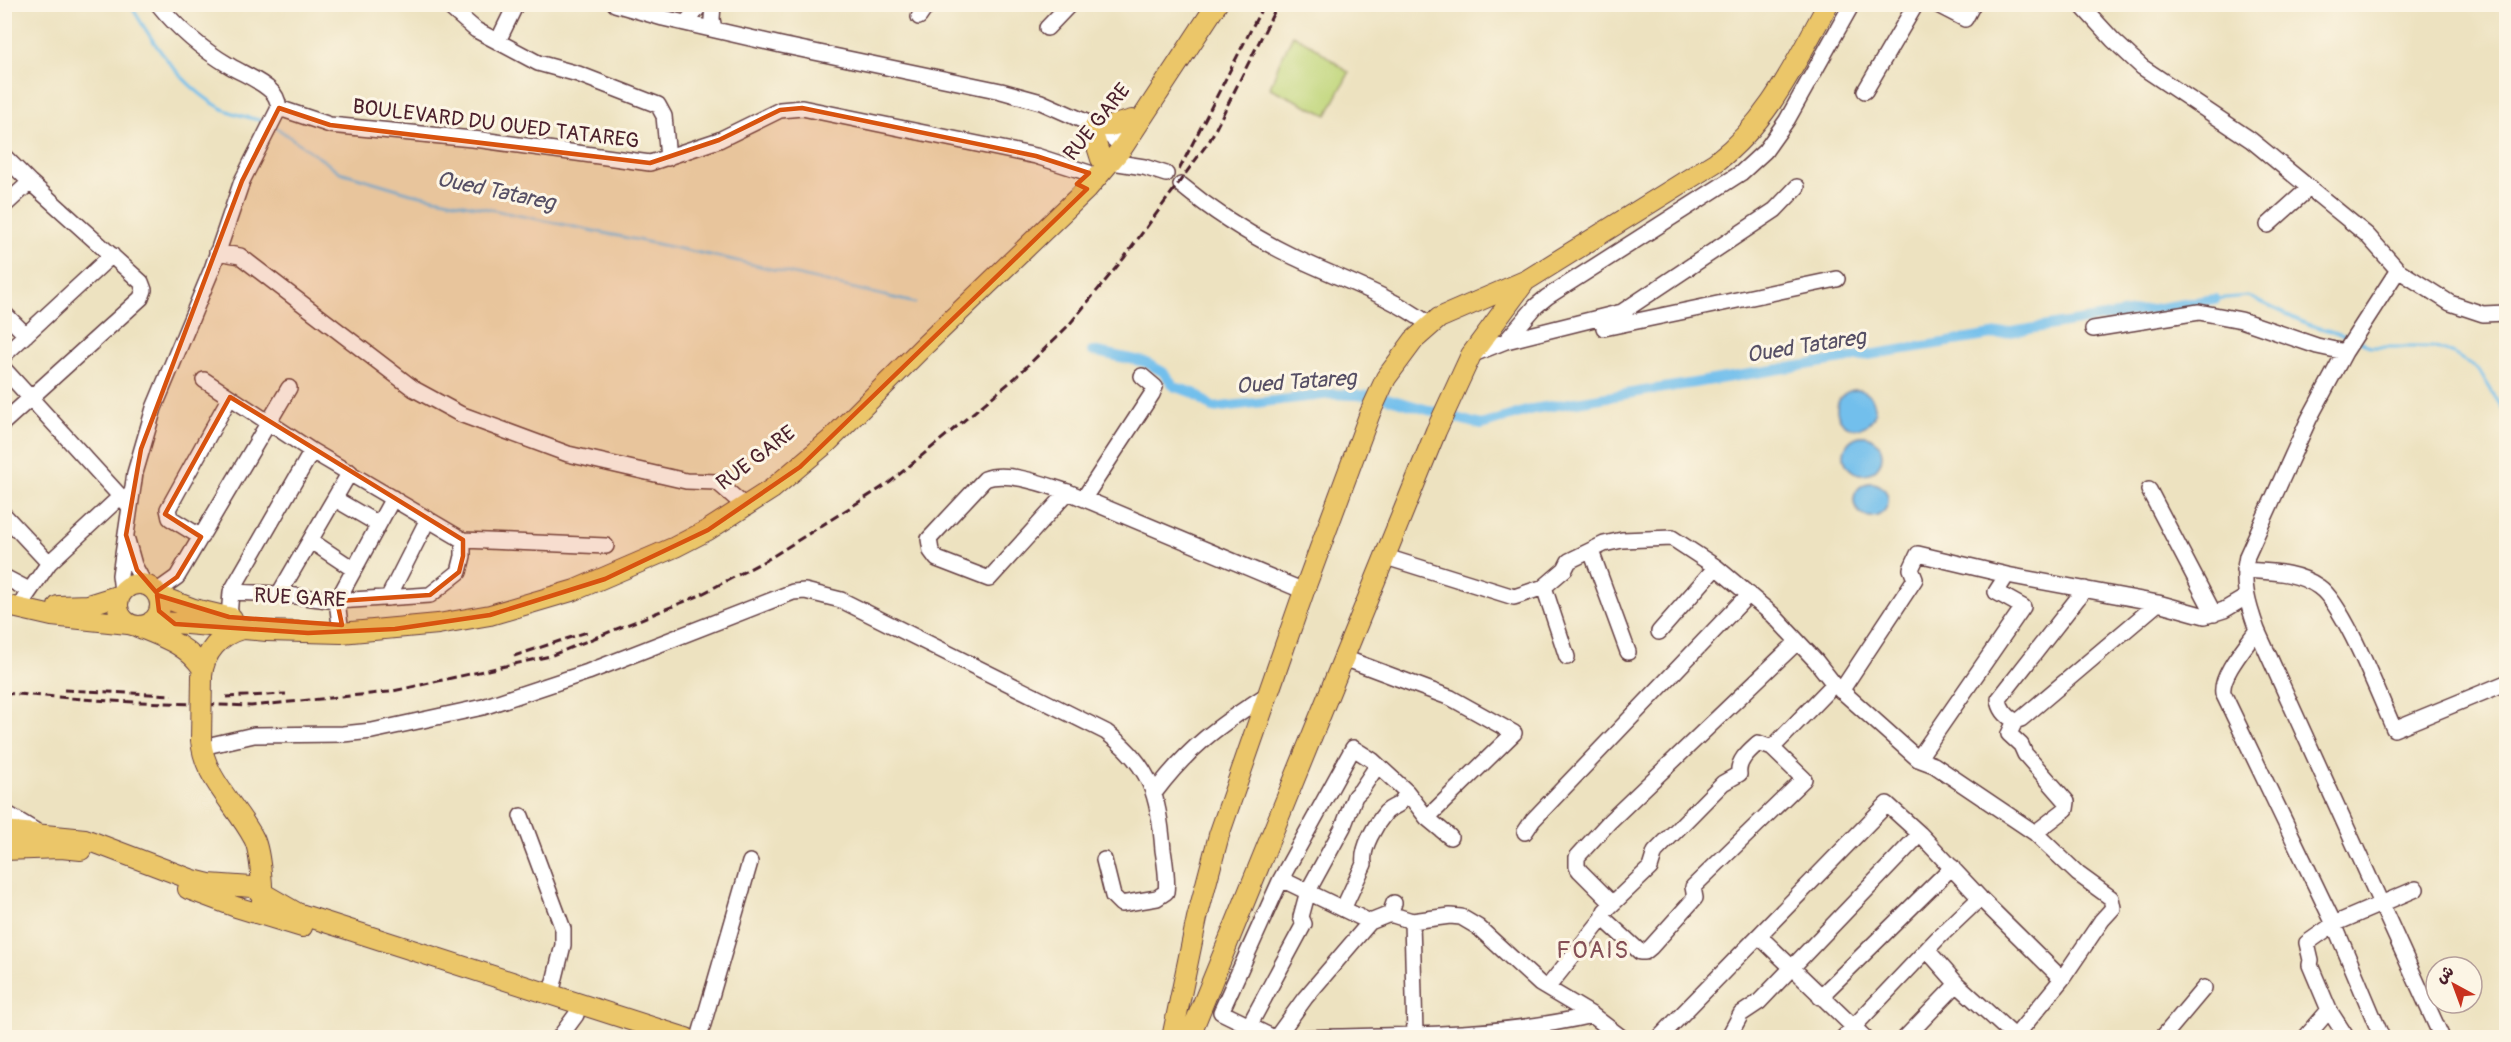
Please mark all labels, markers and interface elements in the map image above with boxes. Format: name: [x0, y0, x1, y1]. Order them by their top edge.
street label: RUE GARE: [1058, 78, 1137, 166]
street label: BOULEVARD DU OUED TATAREG: [351, 93, 641, 155]
water label: Oued Tatareg: [434, 165, 560, 218]
water label: Oued Tatareg: [1744, 322, 1870, 369]
water label: Oued Tatareg: [1235, 364, 1359, 400]
street label: RUE GARE: [711, 419, 801, 497]
street label: RUE GARE: [253, 582, 347, 614]
district label: FOAIS: [1556, 936, 1630, 965]
north arrow: [2424, 955, 2484, 1015]
text: ش: [2432, 961, 2458, 988]

